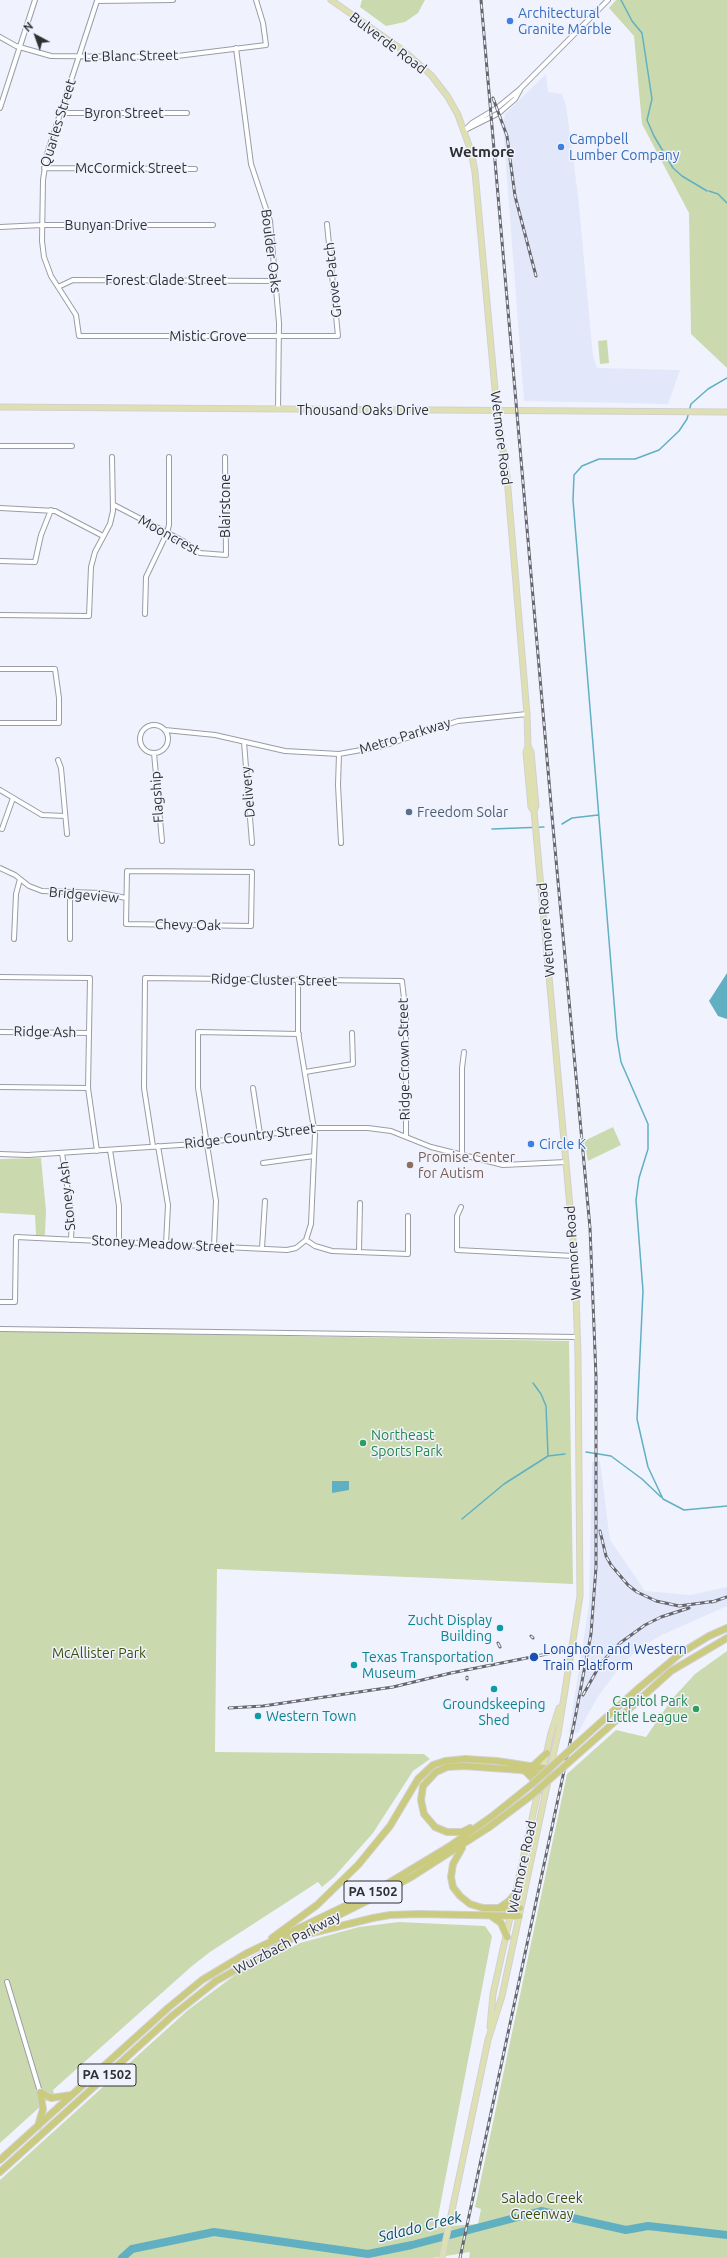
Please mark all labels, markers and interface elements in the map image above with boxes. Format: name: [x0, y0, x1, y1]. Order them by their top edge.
place label: Architectural Granite Marble: [518, 5, 612, 38]
street label: Bulverde Road: [346, 9, 430, 77]
north arrow: [16, 16, 56, 56]
marker: Architectural Granite Marble: [505, 16, 515, 26]
text: N: [21, 20, 35, 34]
street label: Le Blanc Street: [84, 47, 178, 65]
street label: Quarles Street: [37, 77, 79, 169]
street label: Byron Street: [84, 105, 164, 121]
place label: Campbell Lumber Company: [569, 131, 679, 164]
marker: Campbell Lumber Company: [556, 142, 566, 152]
district label: Wetmore: [449, 143, 515, 161]
street label: McCormick Street: [75, 160, 187, 176]
street label: Boulder Oaks: [258, 208, 284, 294]
street label: Bunyan Drive: [65, 217, 147, 233]
street label: Grove Patch: [321, 241, 345, 319]
street label: Forest Glade Street: [105, 272, 227, 288]
street label: Mistic Grove: [169, 328, 247, 344]
street label: Wetmore Road: [487, 390, 515, 486]
street label: Thousand Oaks Drive: [297, 402, 429, 418]
street label: Blairstone: [217, 474, 233, 538]
street label: Mooncrest: [135, 511, 203, 559]
street label: Metro Parkway: [357, 714, 453, 758]
street label: Delivery: [237, 766, 259, 818]
street label: Flagship: [147, 770, 167, 824]
place label: Freedom Solar: [417, 804, 508, 820]
marker: Freedom Solar: [404, 807, 414, 817]
street label: Wetmore Road: [534, 882, 558, 978]
street label: Bridgeview: [48, 884, 120, 906]
street label: Chevy Oak: [155, 916, 221, 934]
street label: Ridge Cluster Street: [211, 970, 337, 990]
street label: Ridge Crown Street: [395, 998, 413, 1120]
street label: Ridge Ash: [14, 1023, 76, 1041]
street label: Ridge Country Street: [183, 1120, 317, 1152]
place label: Circle K: [539, 1136, 586, 1152]
marker: Circle K: [526, 1139, 536, 1149]
place label: Promise Center for Autism: [418, 1149, 515, 1182]
street label: Stoney Ash: [55, 1160, 79, 1232]
marker: Promise Center for Autism: [405, 1160, 415, 1170]
street label: Wetmore Road: [561, 1205, 585, 1301]
street label: Stoney Meadow Street: [91, 1232, 235, 1256]
place label: Northeast Sports Park: [371, 1427, 443, 1460]
marker: Northeast Sports Park: [358, 1438, 368, 1448]
place label: Zucht Display Building: [408, 1612, 492, 1644]
marker: Zucht Display Building: [495, 1623, 505, 1633]
place label: Longhorn and Western Train Platform: [543, 1641, 687, 1674]
park label: McAllister Park: [52, 1645, 146, 1661]
place label: Texas Transportation Museum: [362, 1649, 494, 1682]
marker: Longhorn and Western Train Platform: [528, 1651, 540, 1663]
marker: Texas Transportation Museum: [349, 1660, 359, 1670]
marker: Groundskeeping Shed: [489, 1684, 499, 1694]
place label: Capitol Park Little League: [606, 1693, 688, 1726]
place label: Groundskeeping Shed: [443, 1696, 545, 1728]
marker: Capitol Park Little League: [691, 1704, 701, 1714]
place label: Western Town: [266, 1708, 356, 1724]
marker: Western Town: [253, 1711, 263, 1721]
street label: Wetmore Road: [504, 1819, 540, 1915]
road number: PA 1502: [344, 1881, 402, 1903]
street label: Wurzbach Parkway: [231, 1908, 343, 1978]
road number: PA 1502: [78, 2064, 136, 2086]
park label: Salado Creek Greenway: [501, 2190, 583, 2222]
water label: Salado Creek: [376, 2208, 464, 2246]

